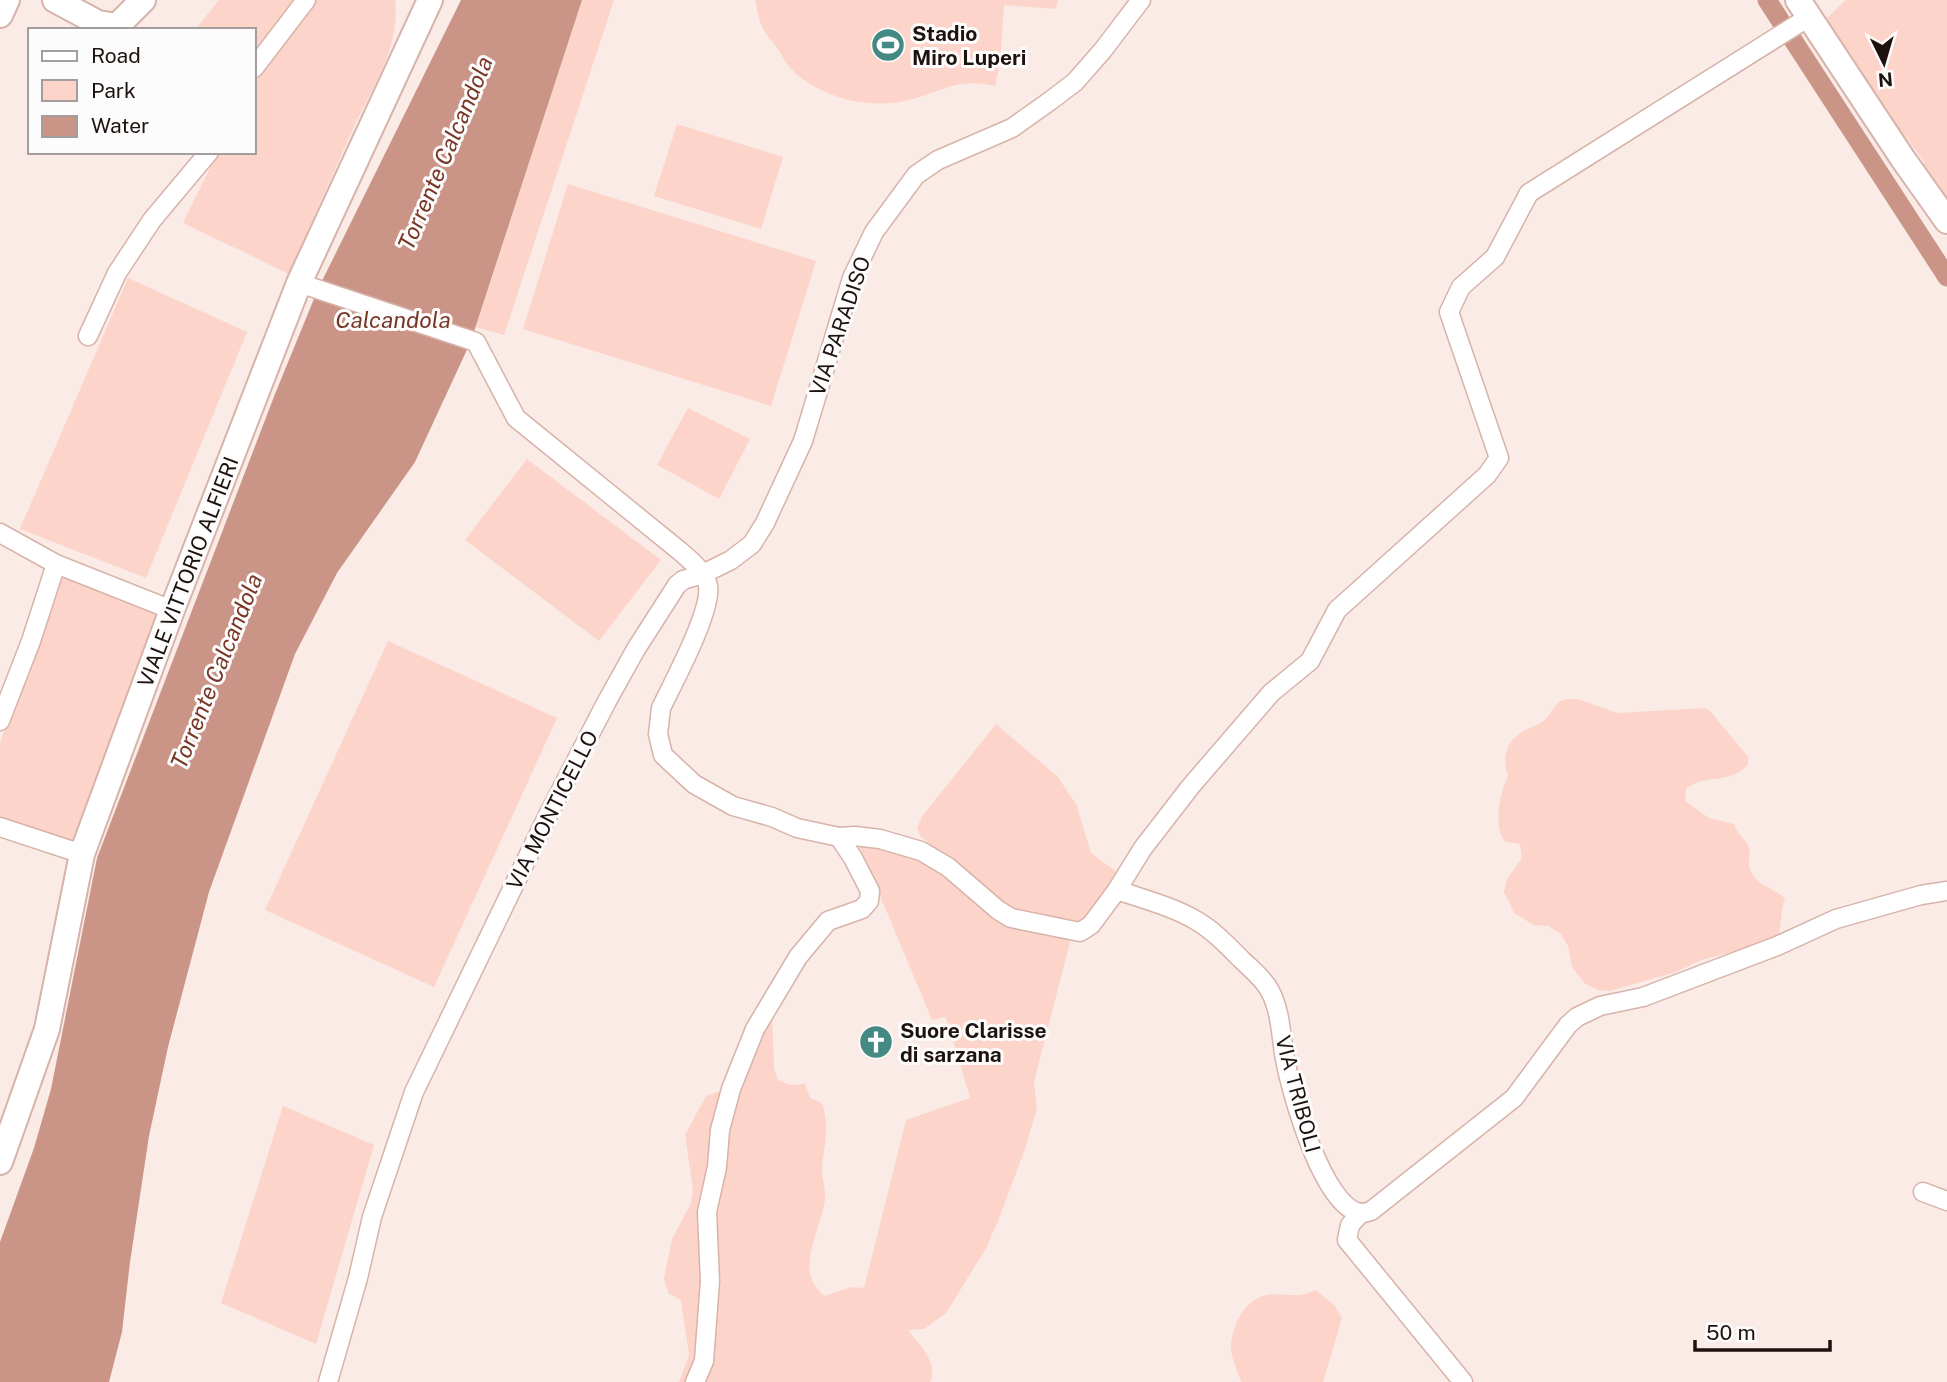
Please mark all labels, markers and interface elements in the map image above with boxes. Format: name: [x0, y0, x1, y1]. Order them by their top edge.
place label: Stadio Miro Luperi: [912, 21, 1026, 70]
sports icon: Stadio Miro Luperi: [869, 26, 907, 64]
legend: [28, 28, 256, 154]
north arrow: [1849, 28, 1919, 98]
text: Road: [91, 43, 141, 68]
water label: Torrente Calcandola: [392, 52, 498, 254]
text: N: [1877, 68, 1894, 92]
text: Park: [91, 78, 136, 103]
text: Water: [91, 113, 149, 138]
street label: VIA PARADISO: [804, 253, 876, 399]
water label: Calcandola: [335, 306, 451, 333]
street label: VIALE VITTORIO ALFIERI: [132, 453, 244, 691]
water label: Torrente Calcandola: [165, 570, 267, 772]
street label: VIA MONTICELLO: [501, 726, 603, 894]
place label: Suore Clarisse di sarzana: [900, 1018, 1047, 1067]
church icon: Suore Clarisse di sarzana: [857, 1023, 895, 1061]
street label: VIA TRIBOLI: [1270, 1033, 1326, 1155]
scale bar: [1695, 1308, 1830, 1352]
text: 50 m: [1706, 1320, 1756, 1345]

